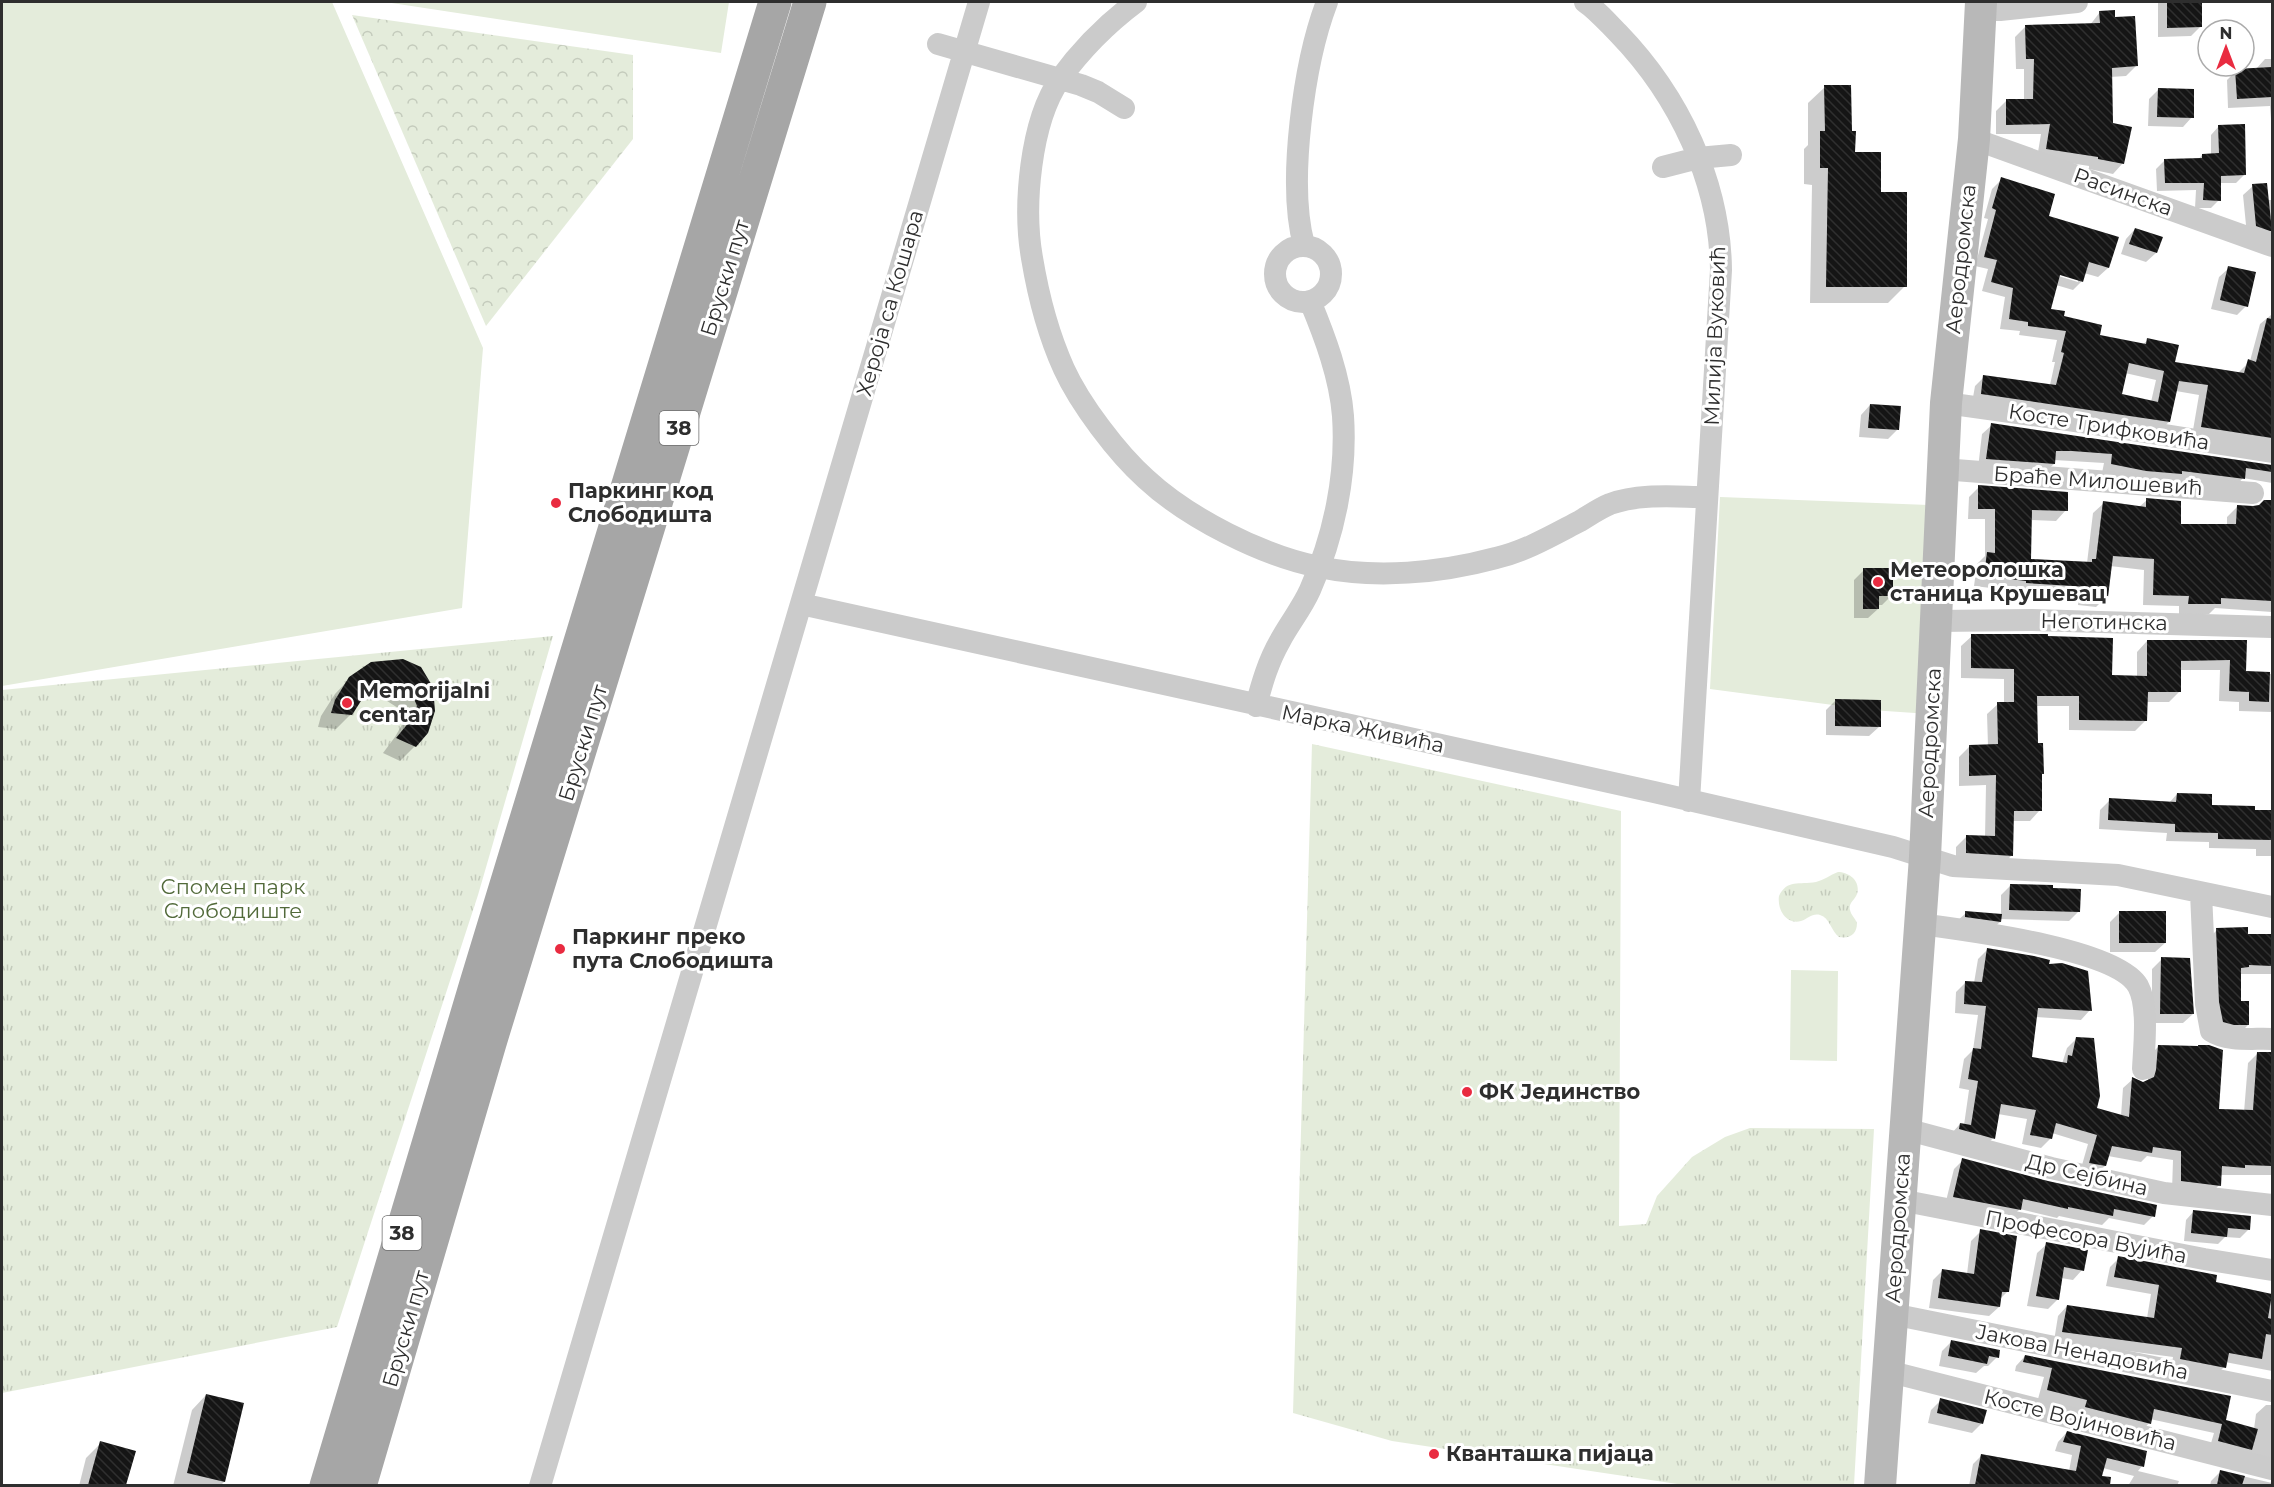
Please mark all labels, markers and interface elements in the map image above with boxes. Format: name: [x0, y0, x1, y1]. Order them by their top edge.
north arrow: [2196, 18, 2256, 78]
text: N: [2220, 24, 2232, 43]
street label: Расинска: [2070, 162, 2176, 221]
street label: Аеродромска: [1940, 183, 1981, 335]
street label: Хероја са Кошара: [851, 207, 928, 399]
street label: Бруски пут: [695, 217, 754, 339]
street label: Милија Вуковић: [1699, 246, 1730, 426]
street label: Косте Трифковића: [2007, 398, 2211, 455]
road number: 38: [660, 411, 698, 445]
street label: Браће Милошевић: [1993, 461, 2203, 500]
place label: Паркинг код Слободишта: [568, 478, 714, 527]
marker: Паркинг код Слободишта: [549, 496, 563, 510]
place label: Метеоролошка станица Крушевац: [1890, 557, 2106, 606]
marker: Метеоролошка станица Крушевац: [1871, 575, 1885, 589]
street label: Неготинска: [2040, 608, 2168, 635]
street label: Аеродромска: [1913, 667, 1946, 819]
place label: Memorijalni centar: [359, 678, 490, 727]
street label: Бруски пут: [553, 682, 612, 804]
marker: Memorijalni centar: [340, 696, 354, 710]
street label: Марка Живића: [1280, 699, 1447, 758]
park label: Спомен парк Слободиште: [161, 874, 305, 923]
place label: Паркинг преко пута Слободишта: [572, 924, 773, 973]
marker: Паркинг преко пута Слободишта: [553, 942, 567, 956]
place label: ФК Јединство: [1479, 1079, 1641, 1104]
marker: ФК Јединство: [1460, 1085, 1474, 1099]
street label: Др Сејбина: [2024, 1148, 2151, 1201]
street label: Аеродромска: [1880, 1152, 1915, 1304]
street label: Професора Вујића: [1983, 1205, 2189, 1268]
road number: 38: [382, 1216, 422, 1250]
street label: Бруски пут: [377, 1267, 434, 1390]
street label: Јакова Ненадовића: [1974, 1319, 2191, 1384]
street label: Косте Војиновића: [1981, 1384, 2179, 1456]
place label: Кванташка пијаца: [1446, 1441, 1654, 1466]
marker: Кванташка пијаца: [1427, 1447, 1441, 1461]

